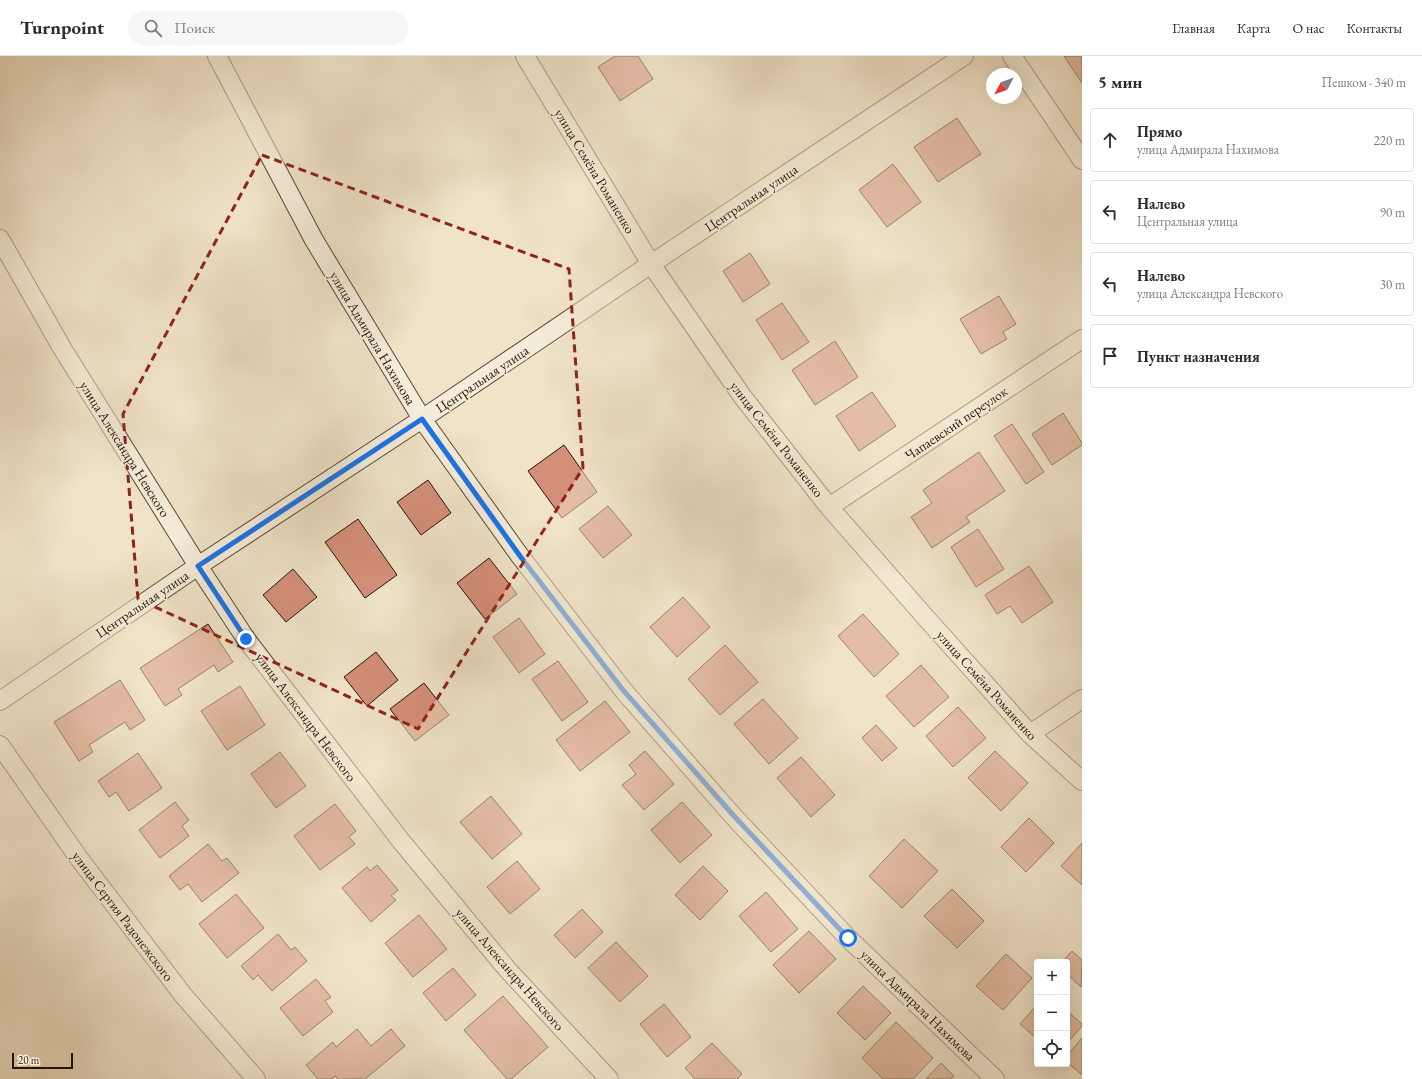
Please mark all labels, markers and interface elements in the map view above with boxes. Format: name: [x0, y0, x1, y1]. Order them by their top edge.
search box: [128, 10, 408, 46]
text: Turnpoint: [20, 15, 104, 40]
icon: search: [142, 17, 164, 39]
text: Поиск: [174, 18, 215, 37]
text: Главная: [1172, 19, 1215, 37]
text: Карта: [1237, 19, 1270, 37]
text: О нас: [1292, 19, 1324, 37]
text: Контакты: [1346, 19, 1402, 37]
north arrow: [986, 68, 1022, 104]
text: 5 мин: [1098, 71, 1142, 93]
text: Пешком · 340 m: [1322, 74, 1406, 91]
street label: улица Семёна Романенко: [551, 105, 639, 237]
text: Прямо: [1137, 122, 1182, 141]
icon: ahead: [1099, 129, 1121, 151]
text: 220 m: [1374, 132, 1405, 149]
text: улица Адмирала Нахимова: [1137, 141, 1279, 158]
street label: Центральная улица: [701, 160, 801, 236]
text: Налево: [1137, 194, 1185, 213]
icon: left: [1099, 201, 1121, 223]
text: 90 m: [1380, 204, 1405, 221]
text: Центральная улица: [1137, 213, 1238, 230]
text: Налево: [1137, 266, 1185, 285]
street label: улица Адмирала Нахимова: [326, 268, 420, 409]
icon: left: [1099, 273, 1121, 295]
text: 30 m: [1380, 276, 1405, 293]
text: улица Александра Невского: [1137, 285, 1283, 302]
street label: Центральная улица: [432, 341, 532, 417]
icon: arrive: [1099, 345, 1121, 367]
text: Пункт назначения: [1137, 347, 1260, 366]
street label: улица Семёна Романенко: [726, 377, 828, 501]
street label: улица Александра Невского: [76, 378, 174, 521]
street label: Чапаевский переулок: [901, 382, 1011, 464]
street label: Центральная улица: [92, 566, 192, 642]
street label: улица Семёна Романенко: [933, 626, 1041, 744]
route end: [237, 630, 255, 648]
street label: улица Александра Невского: [251, 649, 361, 785]
street label: улица Сергия Радонежского: [68, 847, 178, 985]
street label: улица Александра Невского: [452, 904, 568, 1034]
route start: [839, 929, 857, 947]
street label: улица Адмирала Нахимова: [857, 945, 980, 1065]
map controls: [1034, 959, 1070, 1067]
button: +: [1034, 959, 1070, 995]
button: −: [1034, 995, 1070, 1031]
button: locate: [1034, 1031, 1070, 1067]
scale bar: [12, 1051, 73, 1070]
text: 20 m: [18, 1053, 39, 1067]

